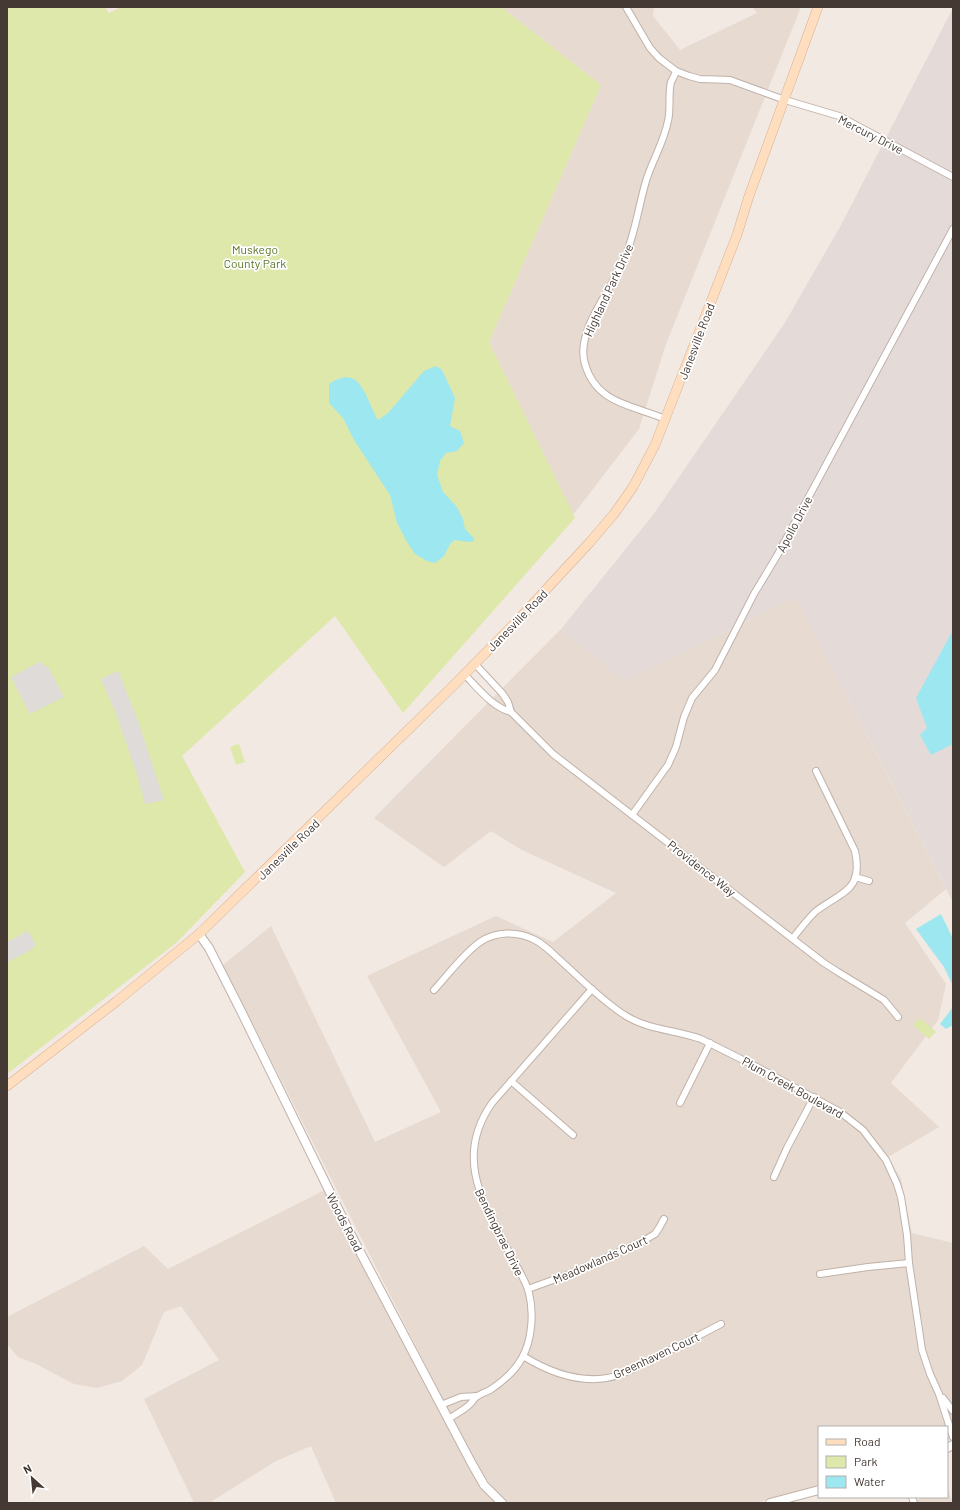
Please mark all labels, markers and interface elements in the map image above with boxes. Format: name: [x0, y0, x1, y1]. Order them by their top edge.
street label: Mercury Drive: [836, 112, 906, 156]
street label: Highland Park Drive: [580, 241, 636, 339]
park label: Muskego County Park: [224, 242, 286, 270]
street label: Janesville Road: [675, 301, 717, 381]
street label: Apollo Drive: [773, 494, 815, 554]
street label: Janesville Road: [484, 586, 550, 654]
street label: Janesville Road: [254, 816, 322, 882]
street label: Providence Way: [665, 837, 739, 899]
street label: Plum Creek Boulevard: [740, 1053, 846, 1121]
street label: Bendingbrae Drive: [473, 1186, 527, 1278]
street label: Woods Road: [324, 1190, 366, 1254]
street label: Meadowlands Court: [551, 1232, 649, 1286]
street label: Greenhaven Court: [611, 1329, 701, 1381]
legend: [818, 1426, 948, 1498]
text: Road: [854, 1434, 881, 1448]
text: Park: [854, 1454, 878, 1468]
north arrow: [12, 1458, 52, 1498]
text: N: [21, 1461, 33, 1476]
text: Water: [854, 1474, 886, 1488]

